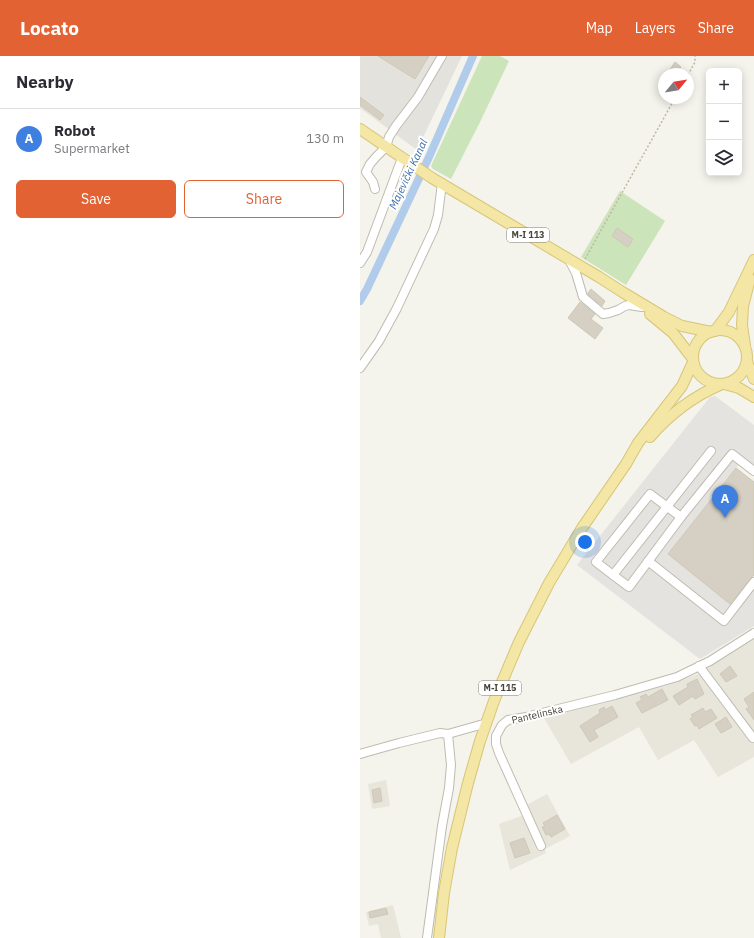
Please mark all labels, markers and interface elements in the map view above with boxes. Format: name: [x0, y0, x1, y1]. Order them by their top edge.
text: Locato: [20, 16, 79, 40]
text: Map: [586, 19, 613, 37]
text: Layers: [635, 19, 676, 37]
text: Share: [698, 19, 734, 37]
north arrow: [658, 68, 694, 104]
map controls: [706, 68, 742, 176]
button: +: [706, 68, 742, 104]
text: Nearby: [16, 71, 74, 93]
button: −: [706, 104, 742, 140]
text: Robot: [54, 121, 96, 140]
text: A: [25, 130, 33, 147]
text: 130 m: [306, 130, 344, 147]
water label: Majevički Kanal: [386, 136, 431, 212]
text: Supermarket: [54, 140, 130, 157]
button: layers: [706, 140, 742, 176]
button: Save: [16, 180, 176, 218]
button: Share: [184, 180, 344, 218]
road number: M-I 113: [507, 228, 549, 242]
pin: A: [712, 485, 738, 518]
your location: [575, 532, 595, 552]
road number: M-I 115: [479, 681, 521, 695]
street label: Pantelinska: [510, 702, 565, 727]

